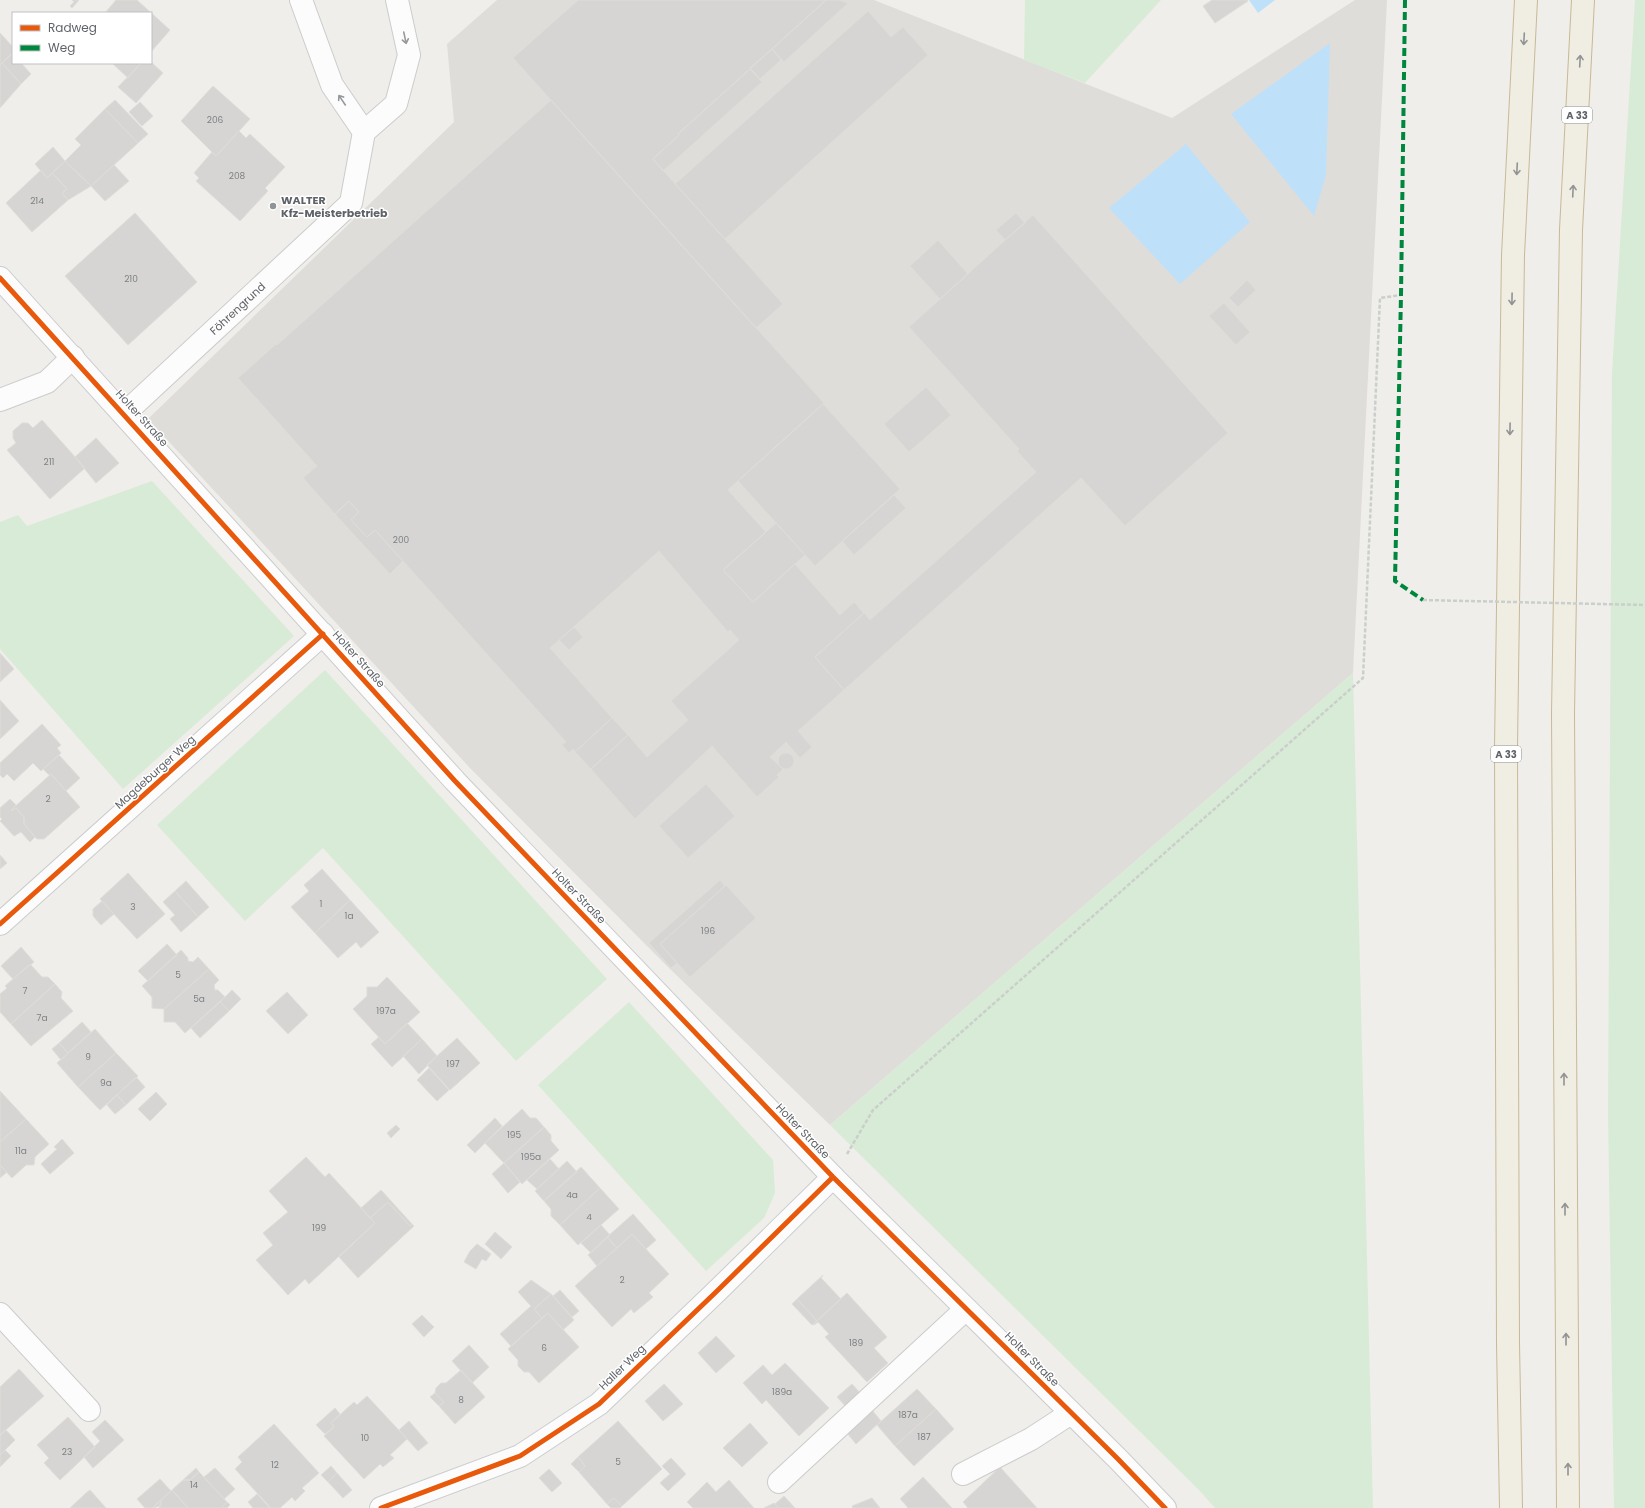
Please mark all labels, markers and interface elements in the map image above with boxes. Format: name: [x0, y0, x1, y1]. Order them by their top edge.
legend: [12, 12, 152, 64]
text: Radweg: [48, 19, 97, 36]
one-way arrow: [401, 31, 409, 44]
one-way arrow: [1521, 32, 1528, 45]
text: Weg: [48, 39, 75, 56]
one-way arrow: [1576, 55, 1583, 68]
one-way arrow: [338, 95, 346, 106]
road number: A 33: [1562, 107, 1592, 123]
house number: 206: [207, 114, 224, 126]
one-way arrow: [1514, 162, 1521, 175]
house number: 208: [229, 170, 246, 182]
one-way arrow: [1569, 185, 1577, 198]
place label: WALTER Kfz-Meisterbetrieb: [281, 192, 388, 221]
house number: 214: [30, 195, 44, 207]
marker: WALTER Kfz-Meisterbetrieb: [268, 201, 278, 211]
house number: 210: [124, 273, 138, 285]
street label: Föhrengrund: [206, 279, 269, 338]
one-way arrow: [1508, 292, 1516, 305]
street label: Holter Straße: [112, 386, 172, 450]
one-way arrow: [1507, 422, 1514, 435]
house number: 211: [44, 456, 55, 468]
house number: 200: [393, 534, 410, 546]
street label: Holter Straße: [329, 627, 389, 691]
street label: Magdeburger Weg: [111, 731, 199, 813]
road number: A 33: [1491, 746, 1521, 762]
house number: 2: [45, 793, 51, 805]
street label: Holter Straße: [548, 865, 610, 927]
house number: 1: [320, 898, 323, 910]
house number: 3: [130, 901, 136, 913]
house number: 1a: [345, 910, 353, 922]
house number: 196: [701, 925, 715, 937]
house number: 5: [175, 969, 181, 981]
house number: 7: [23, 985, 28, 997]
house number: 5a: [193, 993, 205, 1005]
house number: 197a: [376, 1005, 396, 1017]
house number: 7a: [37, 1012, 48, 1024]
house number: 9: [85, 1051, 91, 1063]
house number: 197: [446, 1058, 460, 1070]
one-way arrow: [1560, 1073, 1568, 1086]
house number: 9a: [100, 1077, 112, 1089]
street label: Holter Straße: [772, 1100, 834, 1162]
house number: 195: [507, 1129, 521, 1141]
house number: 11a: [15, 1145, 27, 1157]
house number: 195a: [521, 1151, 541, 1163]
house number: 4a: [566, 1189, 578, 1201]
one-way arrow: [1561, 1203, 1569, 1216]
house number: 4: [586, 1211, 592, 1223]
house number: 199: [312, 1222, 326, 1234]
house number: 2: [619, 1274, 625, 1286]
street label: Holter Straße: [1001, 1328, 1063, 1390]
one-way arrow: [1562, 1333, 1570, 1346]
house number: 189: [849, 1337, 863, 1349]
street label: Haller Weg: [595, 1341, 649, 1393]
house number: 6: [541, 1342, 547, 1354]
house number: 189a: [772, 1386, 792, 1398]
house number: 8: [458, 1394, 464, 1406]
house number: 187a: [898, 1409, 918, 1421]
house number: 187: [917, 1431, 931, 1443]
house number: 10: [361, 1432, 370, 1444]
house number: 23: [62, 1446, 72, 1458]
house number: 5: [615, 1456, 621, 1468]
house number: 12: [271, 1459, 279, 1471]
one-way arrow: [1564, 1463, 1571, 1476]
house number: 14: [190, 1479, 199, 1491]

